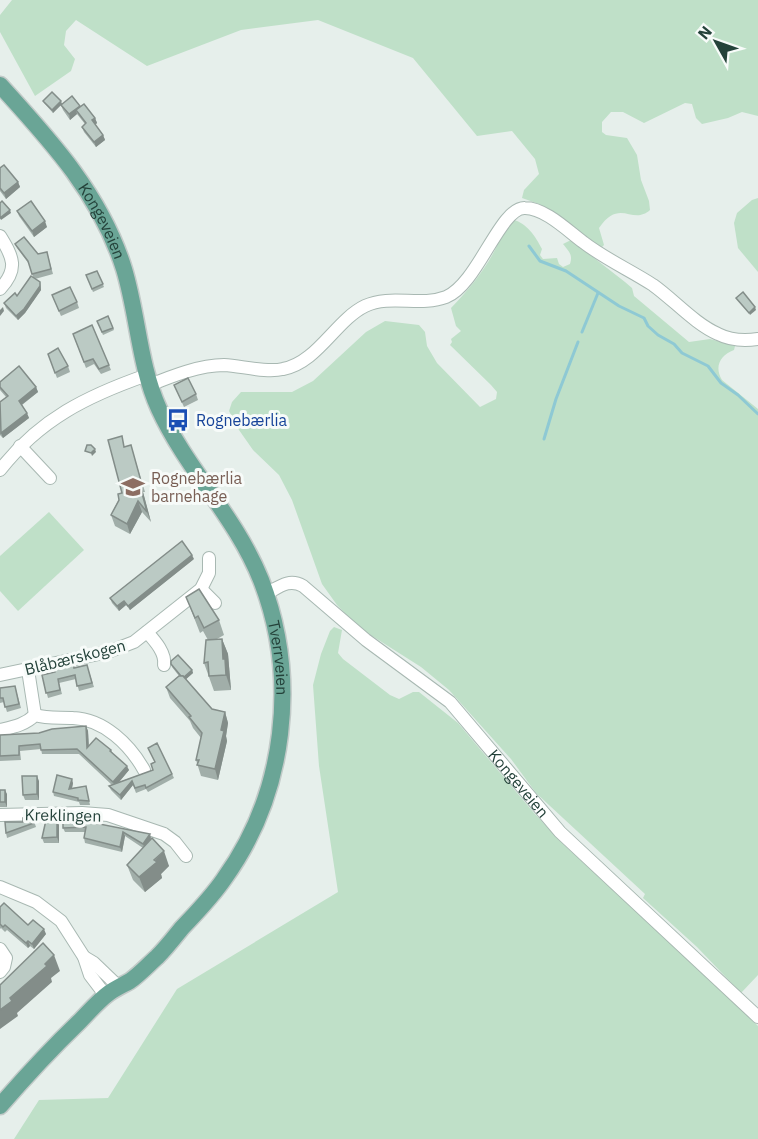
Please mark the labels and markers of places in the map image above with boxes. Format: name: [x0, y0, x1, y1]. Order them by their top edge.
bus stop icon: Rognebærlia: [165, 407, 191, 433]
place label: Rognebærlia: [196, 410, 288, 430]
place label: Rognebærlia barnehage: [151, 468, 243, 506]
school or university icon: Rognebærlia barnehage: [120, 474, 146, 500]

